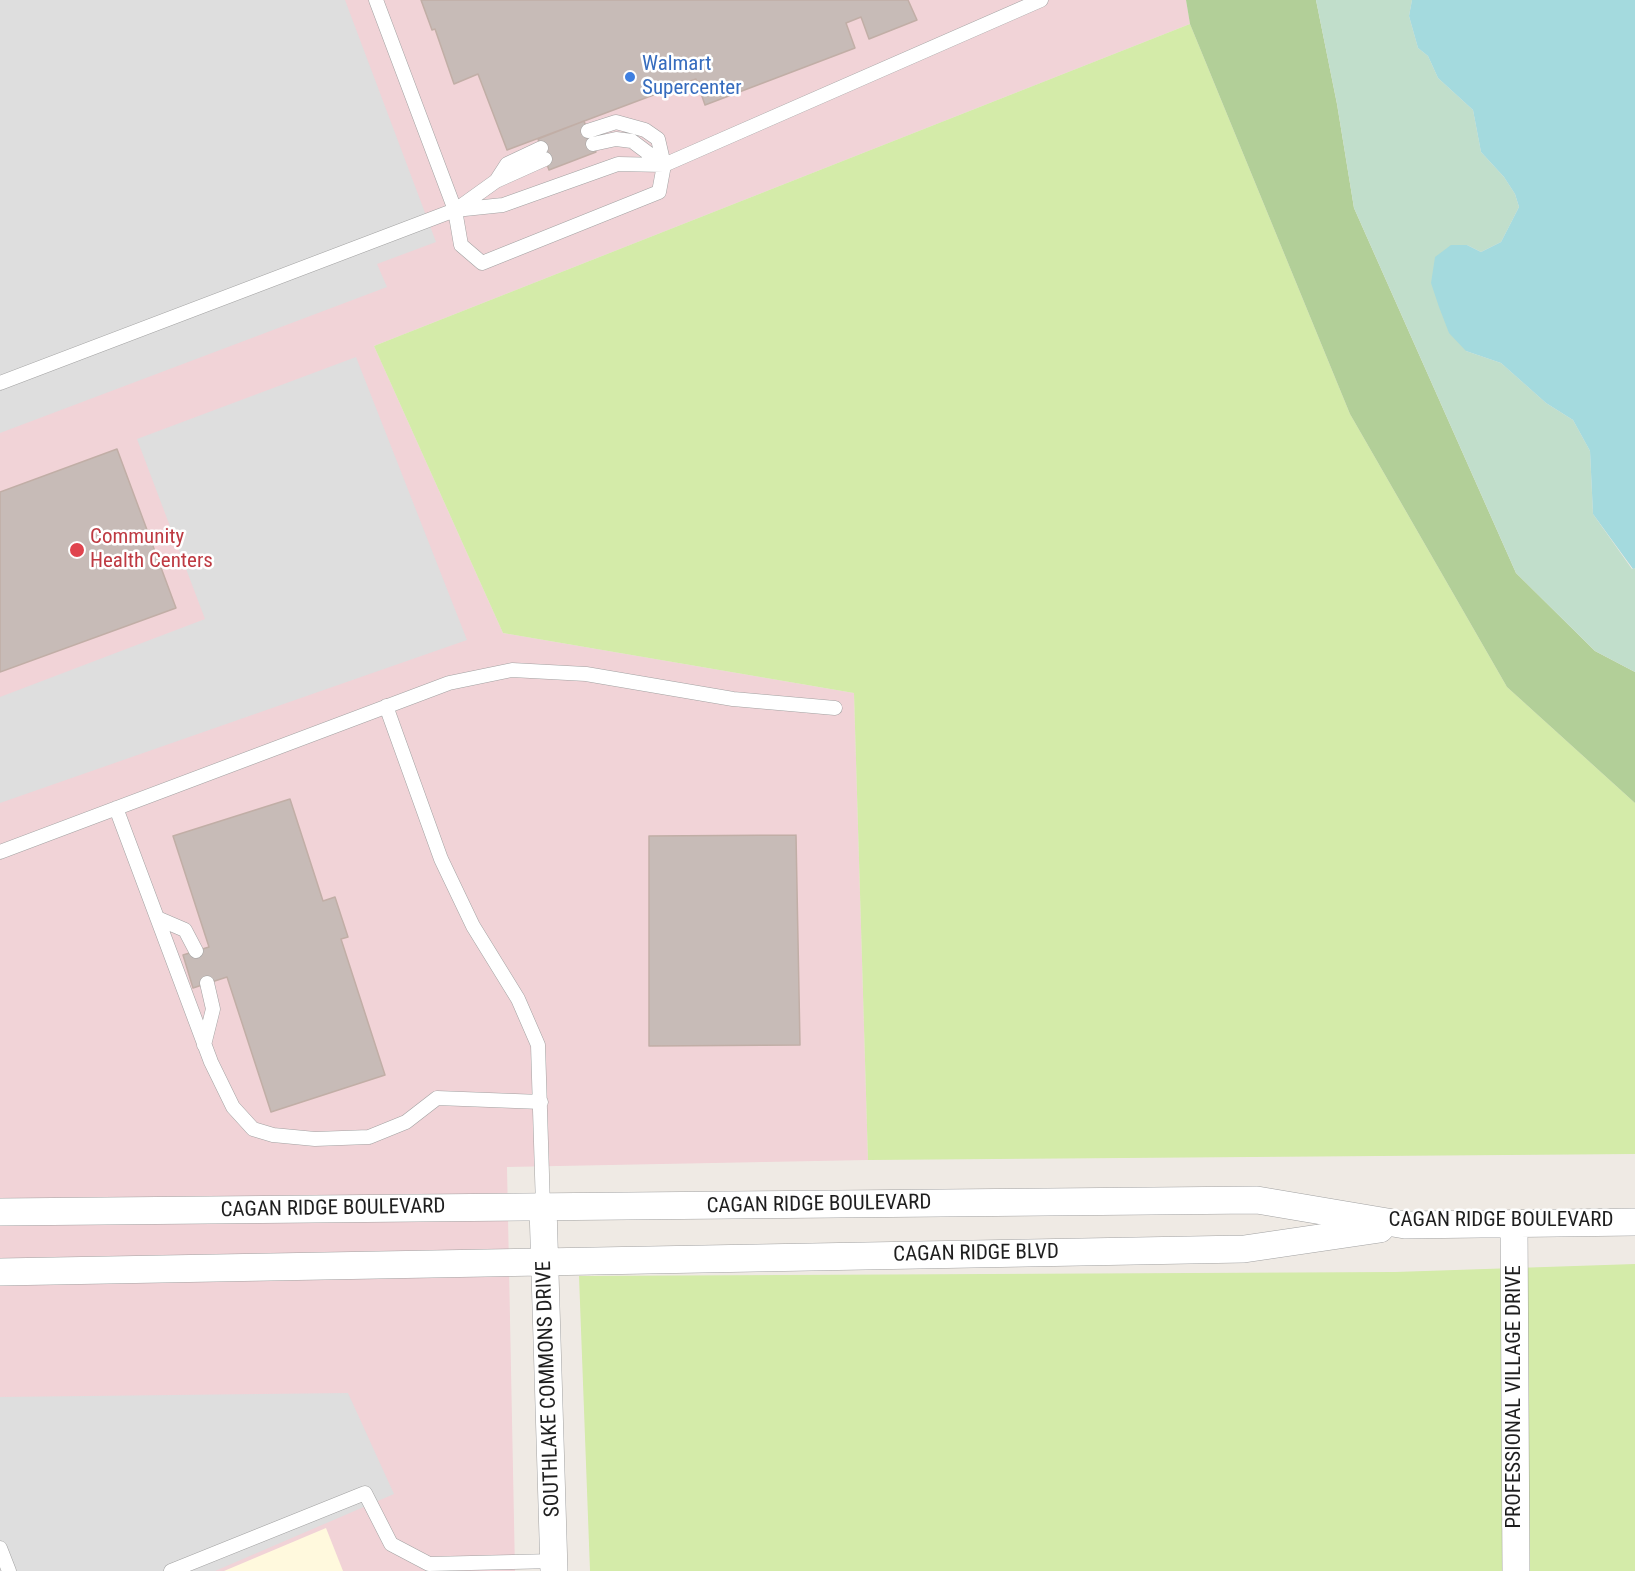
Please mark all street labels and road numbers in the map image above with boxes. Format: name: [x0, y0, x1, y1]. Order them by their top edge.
street label: CAGAN RIDGE BOULEVARD: [706, 1190, 932, 1220]
street label: CAGAN RIDGE BOULEVARD: [220, 1194, 446, 1224]
street label: CAGAN RIDGE BOULEVARD: [1389, 1208, 1613, 1234]
street label: CAGAN RIDGE BLVD: [893, 1240, 1059, 1268]
street label: SOUTHLAKE COMMONS DRIVE: [532, 1260, 566, 1518]
street label: PROFESSIONAL VILLAGE DRIVE: [1502, 1265, 1528, 1529]

